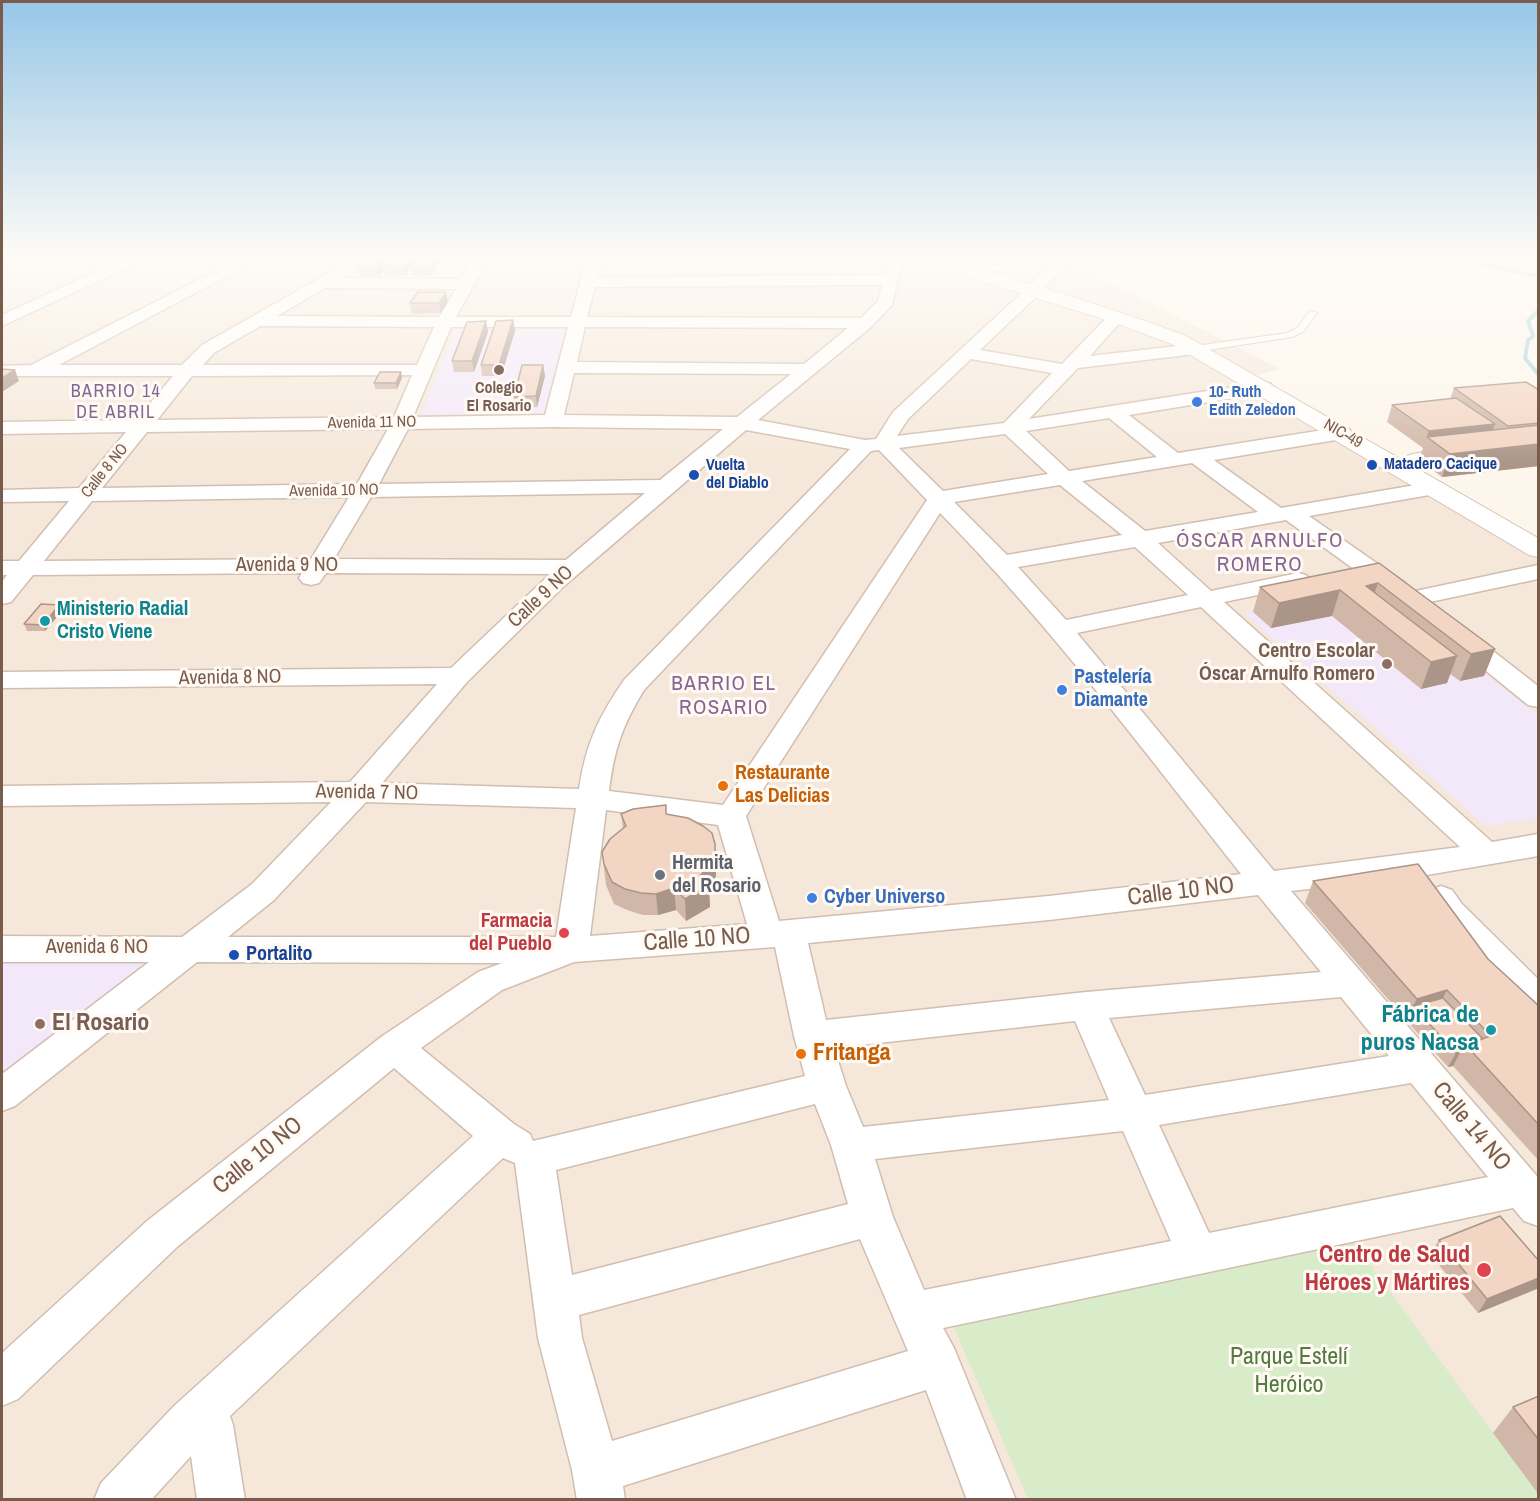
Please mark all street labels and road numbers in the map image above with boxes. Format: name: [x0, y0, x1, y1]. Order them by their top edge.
street label: Avenida 11 NO: [328, 413, 416, 433]
street label: NIC-49: [1320, 415, 1366, 453]
street label: Calle 8 NO: [77, 440, 133, 502]
street label: Avenida 10 NO: [289, 481, 379, 501]
street label: Avenida 9 NO: [236, 554, 338, 578]
street label: Calle 9 NO: [503, 561, 579, 633]
street label: Avenida 8 NO: [178, 665, 282, 691]
street label: Avenida 7 NO: [315, 780, 419, 806]
street label: Calle 10 NO: [1126, 871, 1236, 913]
street label: Calle 10 NO: [643, 922, 751, 958]
street label: Avenida 6 NO: [46, 936, 148, 960]
street label: Calle 14 NO: [1426, 1077, 1516, 1177]
street label: Calle 10 NO: [207, 1111, 309, 1201]

